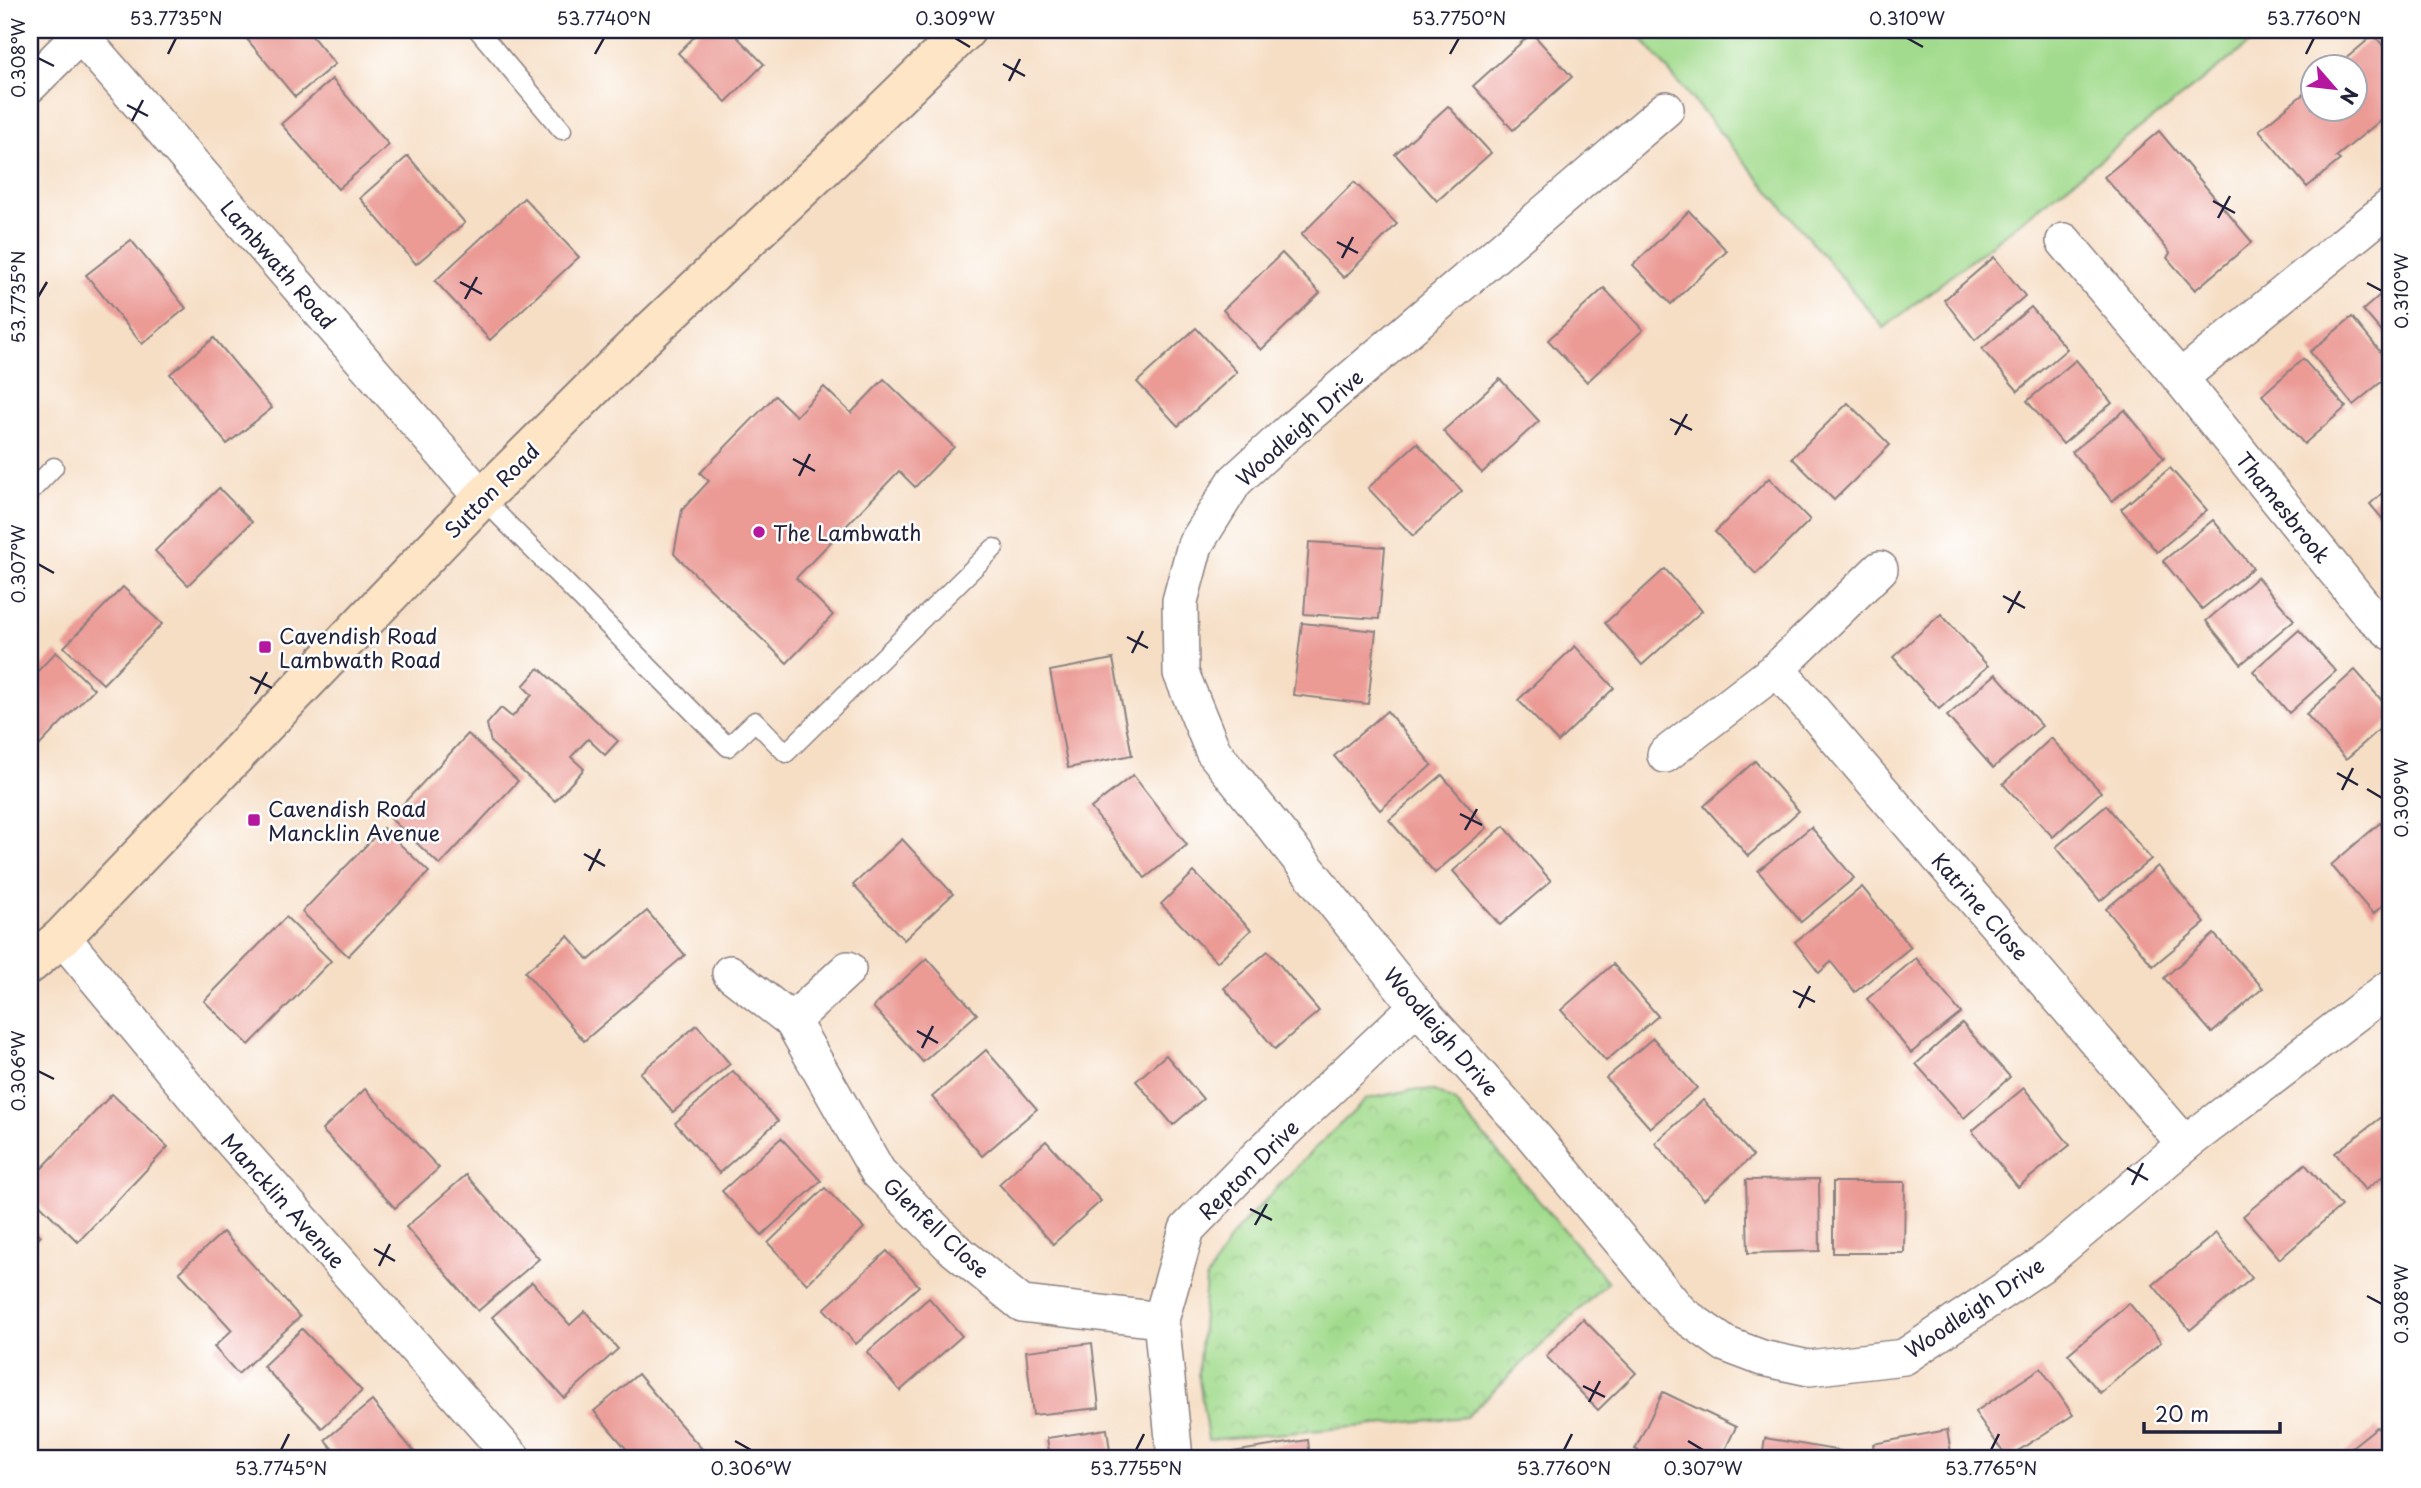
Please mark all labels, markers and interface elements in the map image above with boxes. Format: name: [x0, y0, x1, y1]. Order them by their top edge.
text: 53.7735°N: [130, 4, 223, 31]
text: 53.7740°N: [557, 4, 651, 31]
text: 0.309°W: [915, 4, 995, 31]
text: 53.7750°N: [1412, 4, 1506, 31]
text: 0.310°W: [1869, 4, 1945, 31]
text: 53.7760°N: [2267, 4, 2361, 31]
text: 0.308°W: [4, 17, 31, 98]
north arrow: [2298, 52, 2368, 122]
text: N: [2334, 83, 2366, 110]
street label: Lambwath Road: [214, 192, 344, 336]
text: 53.7735°N: [4, 251, 31, 344]
text: 0.310°W: [2387, 253, 2414, 329]
street label: Woodleigh Drive: [1228, 361, 1370, 493]
street label: Sutton Road: [436, 435, 546, 545]
street label: Thamesbrook: [2229, 444, 2339, 570]
place label: The Lambwath: [773, 516, 921, 548]
text: 0.307°W: [4, 524, 31, 603]
marker: The Lambwath: [751, 524, 767, 540]
place label: Cavendish Road Lambwath Road: [279, 619, 441, 675]
marker: Cavendish Road Lambwath Road: [257, 639, 273, 655]
text: 0.309°W: [2387, 758, 2414, 838]
place label: Cavendish Road Mancklin Avenue: [268, 792, 440, 848]
marker: Cavendish Road Mancklin Avenue: [246, 812, 262, 828]
street label: Katrine Close: [1925, 845, 2037, 967]
street label: Woodleigh Drive: [1377, 959, 1507, 1103]
text: 0.306°W: [4, 1030, 31, 1112]
street label: Repton Drive: [1190, 1111, 1306, 1227]
street label: Mancklin Avenue: [215, 1125, 353, 1275]
street label: Glenfell Close: [876, 1169, 998, 1285]
street label: Woodleigh Drive: [1898, 1248, 2050, 1366]
text: 0.308°W: [2387, 1263, 2414, 1344]
scale bar: [2144, 1390, 2281, 1434]
text: 20 m: [2155, 1397, 2209, 1429]
text: 53.7745°N: [235, 1454, 327, 1481]
text: 0.306°W: [711, 1454, 792, 1481]
text: 53.7755°N: [1090, 1454, 1182, 1481]
text: 53.7760°N: [1517, 1454, 1611, 1481]
text: 0.307°W: [1664, 1454, 1743, 1481]
text: 53.7765°N: [1945, 1454, 2037, 1481]

